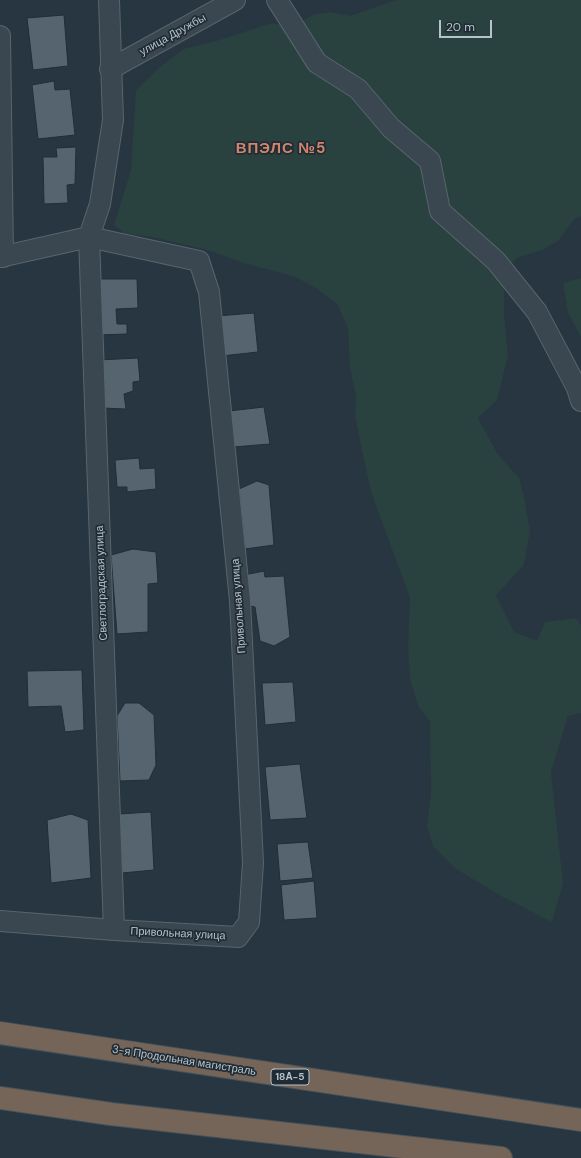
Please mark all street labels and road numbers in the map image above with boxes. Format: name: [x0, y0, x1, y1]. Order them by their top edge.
street label: улица Дружбы: [137, 11, 209, 59]
street label: Светлоградская улица: [93, 525, 111, 641]
street label: Привольная улица: [229, 558, 249, 654]
street label: Привольная улица: [130, 925, 226, 943]
street label: 3-я Продольная магистраль: [111, 1043, 257, 1079]
road number: 18А-5: [271, 1069, 309, 1085]

